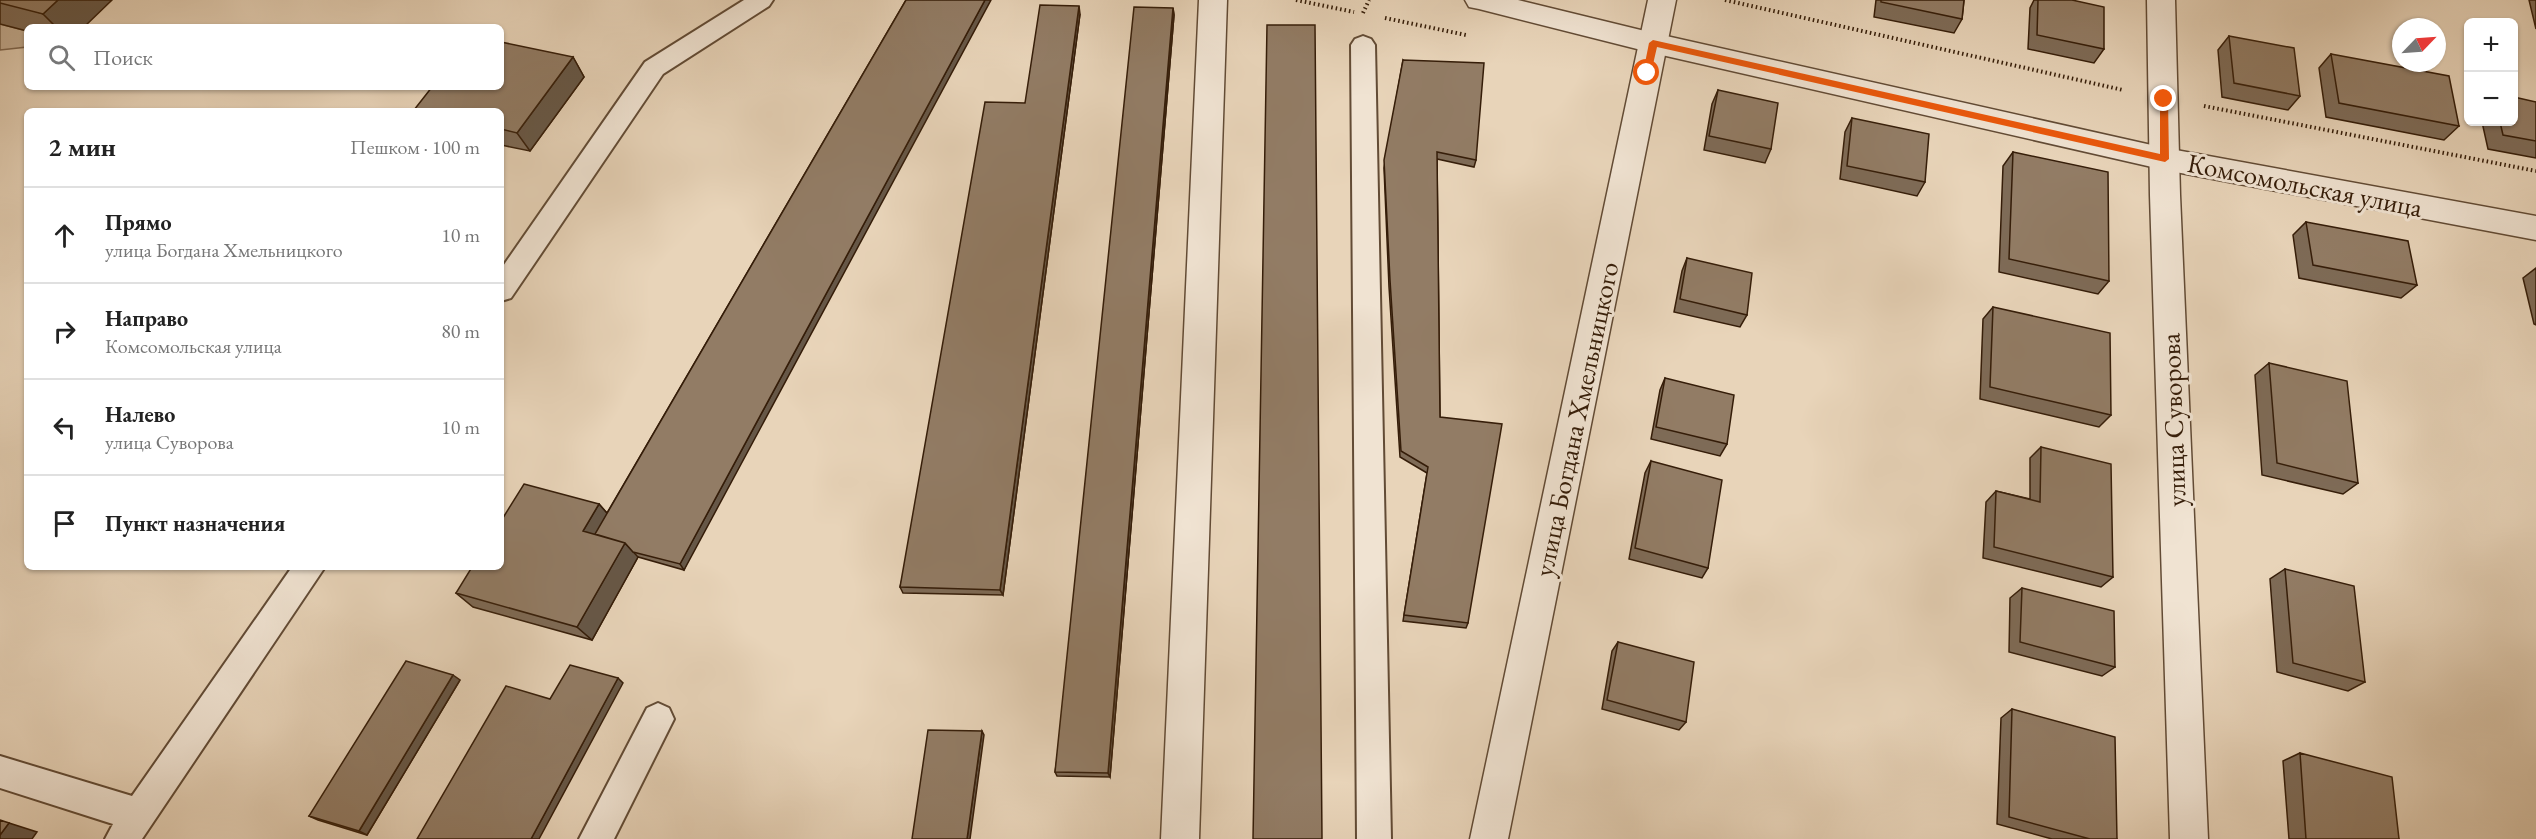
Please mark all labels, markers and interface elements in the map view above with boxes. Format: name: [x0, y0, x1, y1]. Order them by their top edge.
north arrow: [2392, 18, 2446, 72]
map controls: [2464, 18, 2518, 126]
button: +: [2464, 18, 2518, 72]
search box: [24, 24, 504, 90]
icon: search: [45, 41, 78, 74]
text: Поиск: [93, 43, 153, 72]
route start: [1633, 59, 1659, 85]
button: −: [2464, 72, 2518, 126]
route end: [2150, 85, 2176, 111]
text: 2 мин: [48, 130, 116, 164]
text: Пешком · 100 m: [350, 134, 480, 160]
street label: Комсомольская улица: [2185, 145, 2426, 225]
text: Прямо: [105, 208, 172, 237]
icon: ahead: [48, 219, 81, 252]
text: 10 m: [441, 222, 480, 248]
text: улица Богдана Хмельницкого: [105, 237, 343, 263]
street label: улица Богдана Хмельницкого: [1526, 258, 1626, 580]
text: Направо: [105, 304, 188, 333]
icon: right: [48, 315, 81, 348]
text: 80 m: [441, 318, 480, 344]
street label: улица Суворова: [2152, 332, 2194, 507]
text: Комсомольская улица: [105, 333, 282, 359]
text: Налево: [105, 400, 175, 429]
icon: left: [48, 411, 81, 444]
text: 10 m: [441, 414, 480, 440]
text: улица Суворова: [105, 429, 234, 455]
icon: arrive: [48, 507, 81, 540]
text: Пункт назначения: [105, 509, 285, 538]

